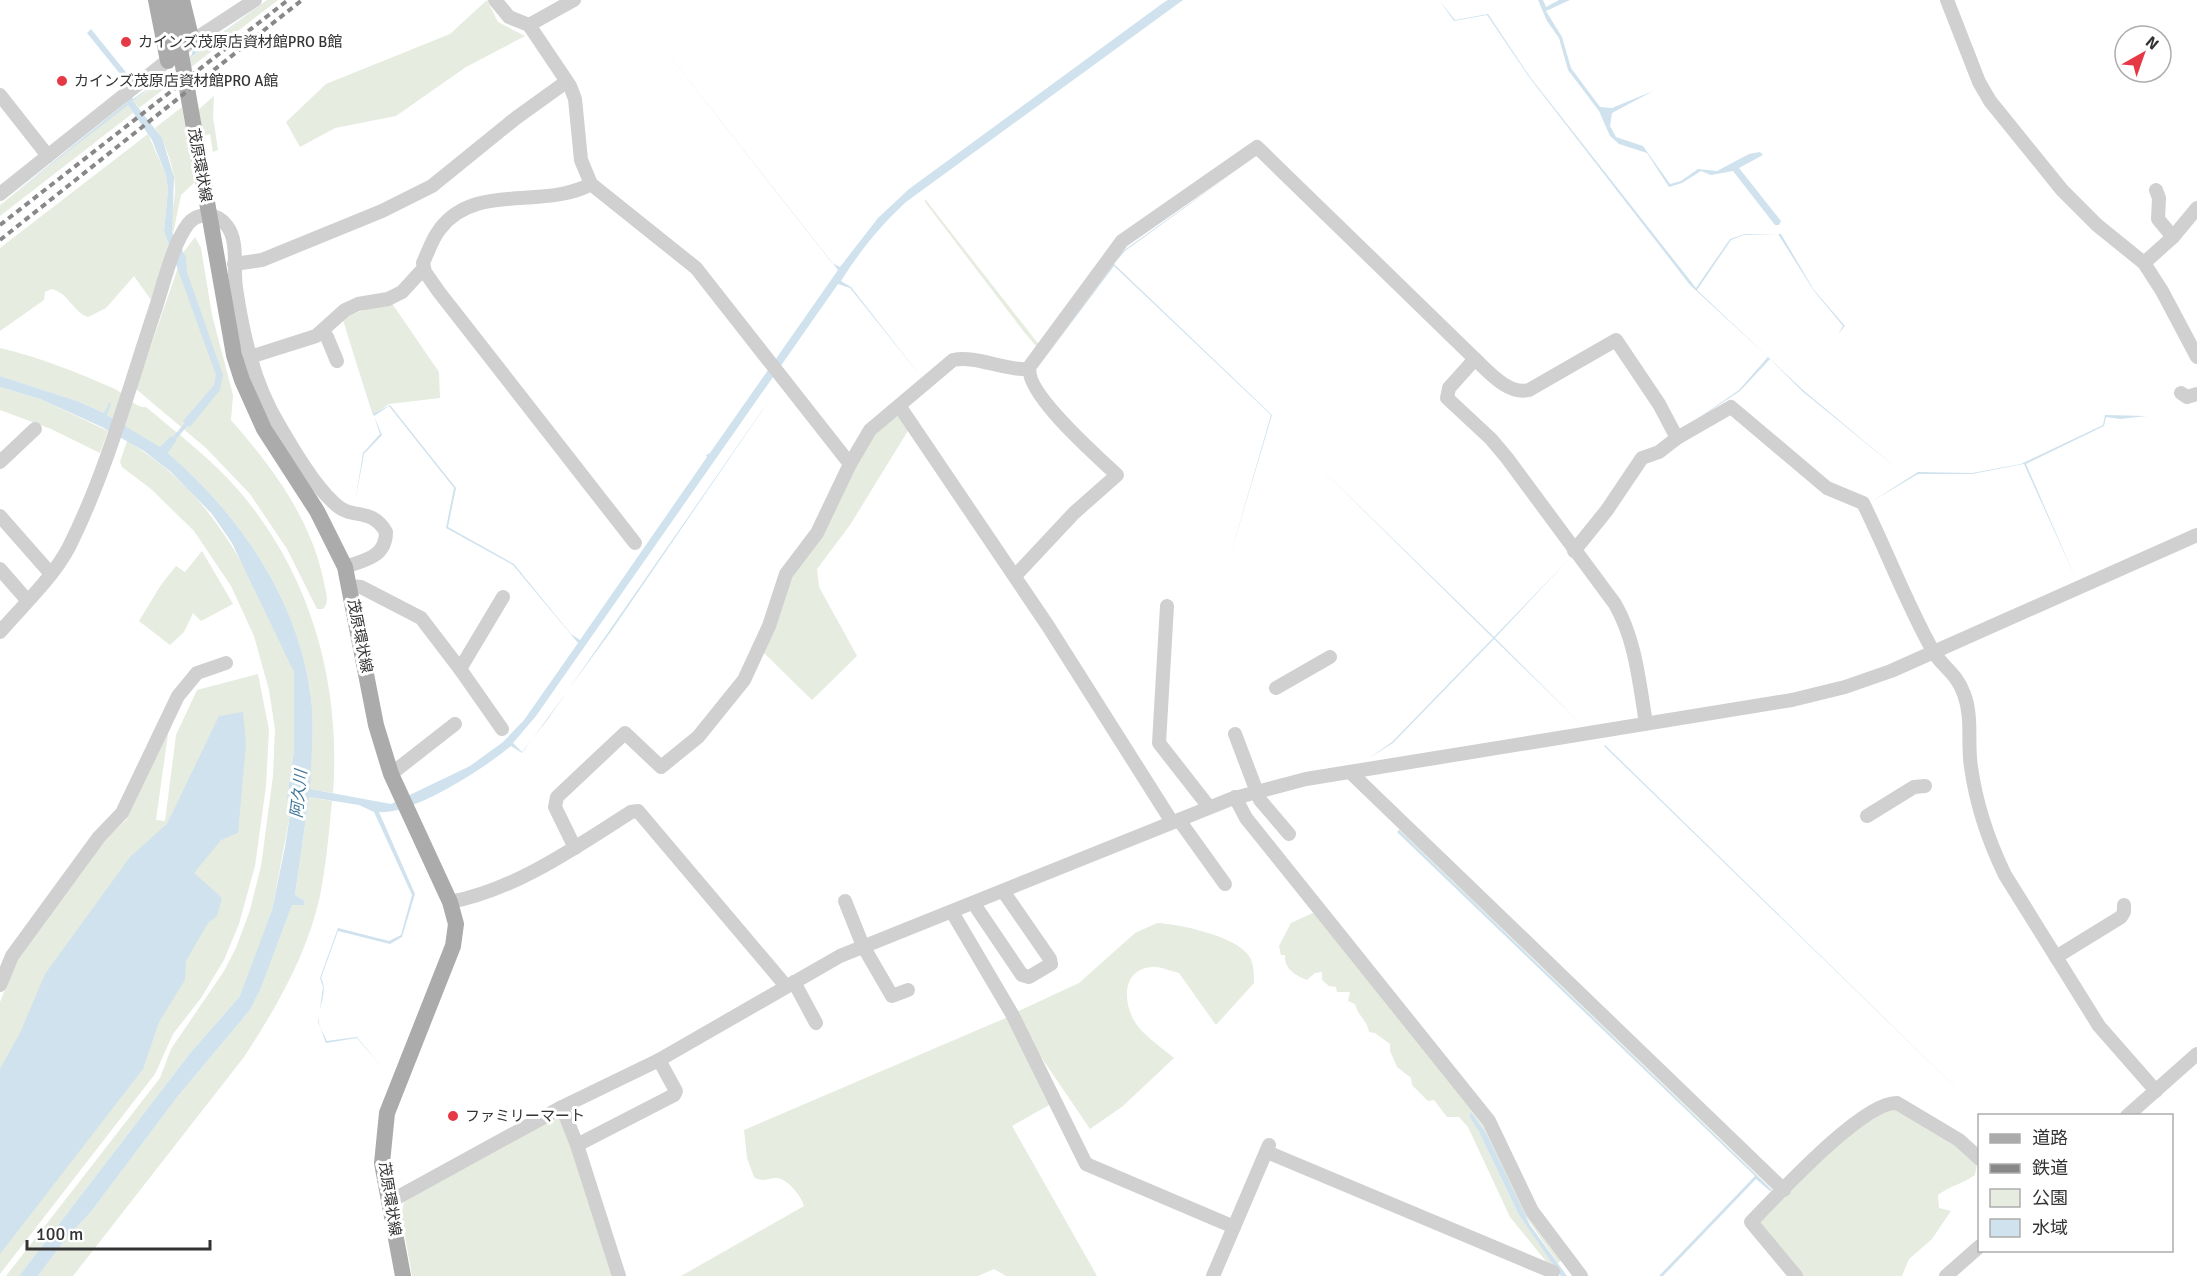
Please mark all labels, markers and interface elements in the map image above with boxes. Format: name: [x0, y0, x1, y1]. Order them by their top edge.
north arrow: [2113, 24, 2173, 84]
text: N: [2141, 32, 2163, 55]
place label: カインズ茂原店資材館PRO B館: [138, 33, 342, 51]
marker: カインズ茂原店資材館PRO B館: [119, 35, 133, 49]
place label: カインズ茂原店資材館PRO A館: [74, 72, 278, 90]
marker: カインズ茂原店資材館PRO A館: [55, 74, 69, 88]
street label: 茂原環状線: [185, 126, 215, 204]
street label: 茂原環状線: [344, 597, 376, 675]
water label: 阿久川: [287, 767, 312, 819]
place label: ファミリーマート: [465, 1107, 585, 1125]
marker: ファミリーマート: [446, 1109, 460, 1123]
legend: [1978, 1114, 2173, 1252]
text: 道路: [2032, 1127, 2068, 1149]
text: 鉄道: [2032, 1157, 2068, 1179]
street label: 茂原環状線: [375, 1161, 405, 1237]
text: 公園: [2032, 1187, 2068, 1209]
scale bar: [27, 1213, 210, 1251]
text: 水域: [2032, 1217, 2068, 1239]
text: 100 m: [36, 1223, 83, 1245]

